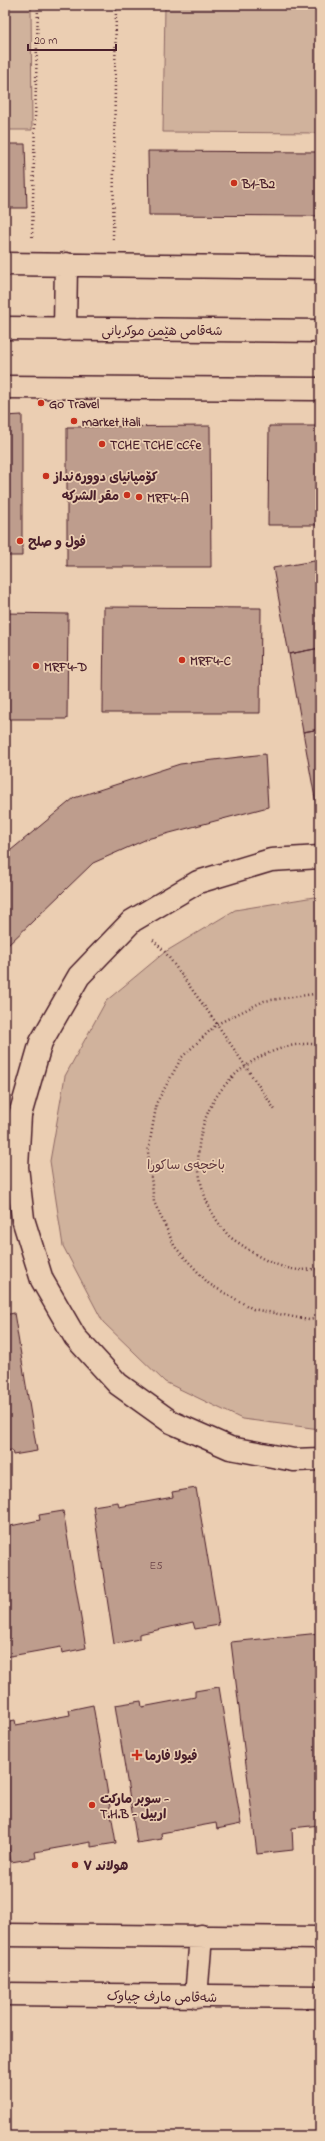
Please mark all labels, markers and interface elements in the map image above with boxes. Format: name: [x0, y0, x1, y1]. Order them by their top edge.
scale bar: [28, 26, 116, 52]
text: 20 m: [34, 32, 57, 50]
place label: B1-B2: [241, 175, 276, 194]
marker: B1-B2: [229, 178, 239, 188]
street label: شەقامی هێمن موکریانی: [101, 322, 223, 341]
place label: Go Travel: [49, 395, 99, 414]
marker: Go Travel: [36, 398, 46, 408]
place label: market itali: [82, 413, 141, 432]
marker: market itali: [69, 416, 79, 426]
place label: TCHE TCHE cCfe: [110, 436, 202, 455]
marker: TCHE TCHE cCfe: [97, 439, 107, 449]
place label: کۆمپانیای دوورەنداز: [53, 468, 158, 487]
marker: کۆمپانیای دوورەنداز: [41, 471, 51, 481]
place label: مقر الشركه: [62, 487, 119, 506]
place label: MRF4-A: [147, 489, 189, 508]
marker: مقر الشركه: [122, 490, 132, 500]
marker: MRF4-A: [134, 492, 144, 502]
place label: فول و صلح: [28, 533, 86, 552]
marker: فول و صلح: [15, 536, 25, 546]
place label: MRF4-C: [190, 652, 231, 671]
marker: MRF4-C: [177, 655, 187, 665]
place label: MRF4-D: [44, 658, 88, 677]
marker: MRF4-D: [31, 661, 41, 671]
park label: باخچەی ساکورا: [147, 1156, 225, 1175]
house number: E5: [150, 1558, 162, 1574]
place label: فيولا فارما: [145, 1747, 198, 1766]
marker: فيولا فارما: [132, 1750, 142, 1760]
place label: سوبر ماركت - T.H.B - اربيل: [100, 1790, 169, 1824]
marker: سوبر ماركت - T.H.B - اربيل: [87, 1800, 97, 1810]
place label: هولاند ٧: [83, 1857, 128, 1876]
marker: هولاند ٧: [70, 1860, 80, 1870]
street label: شەقامی مارف چیاوک: [107, 1987, 217, 2008]

